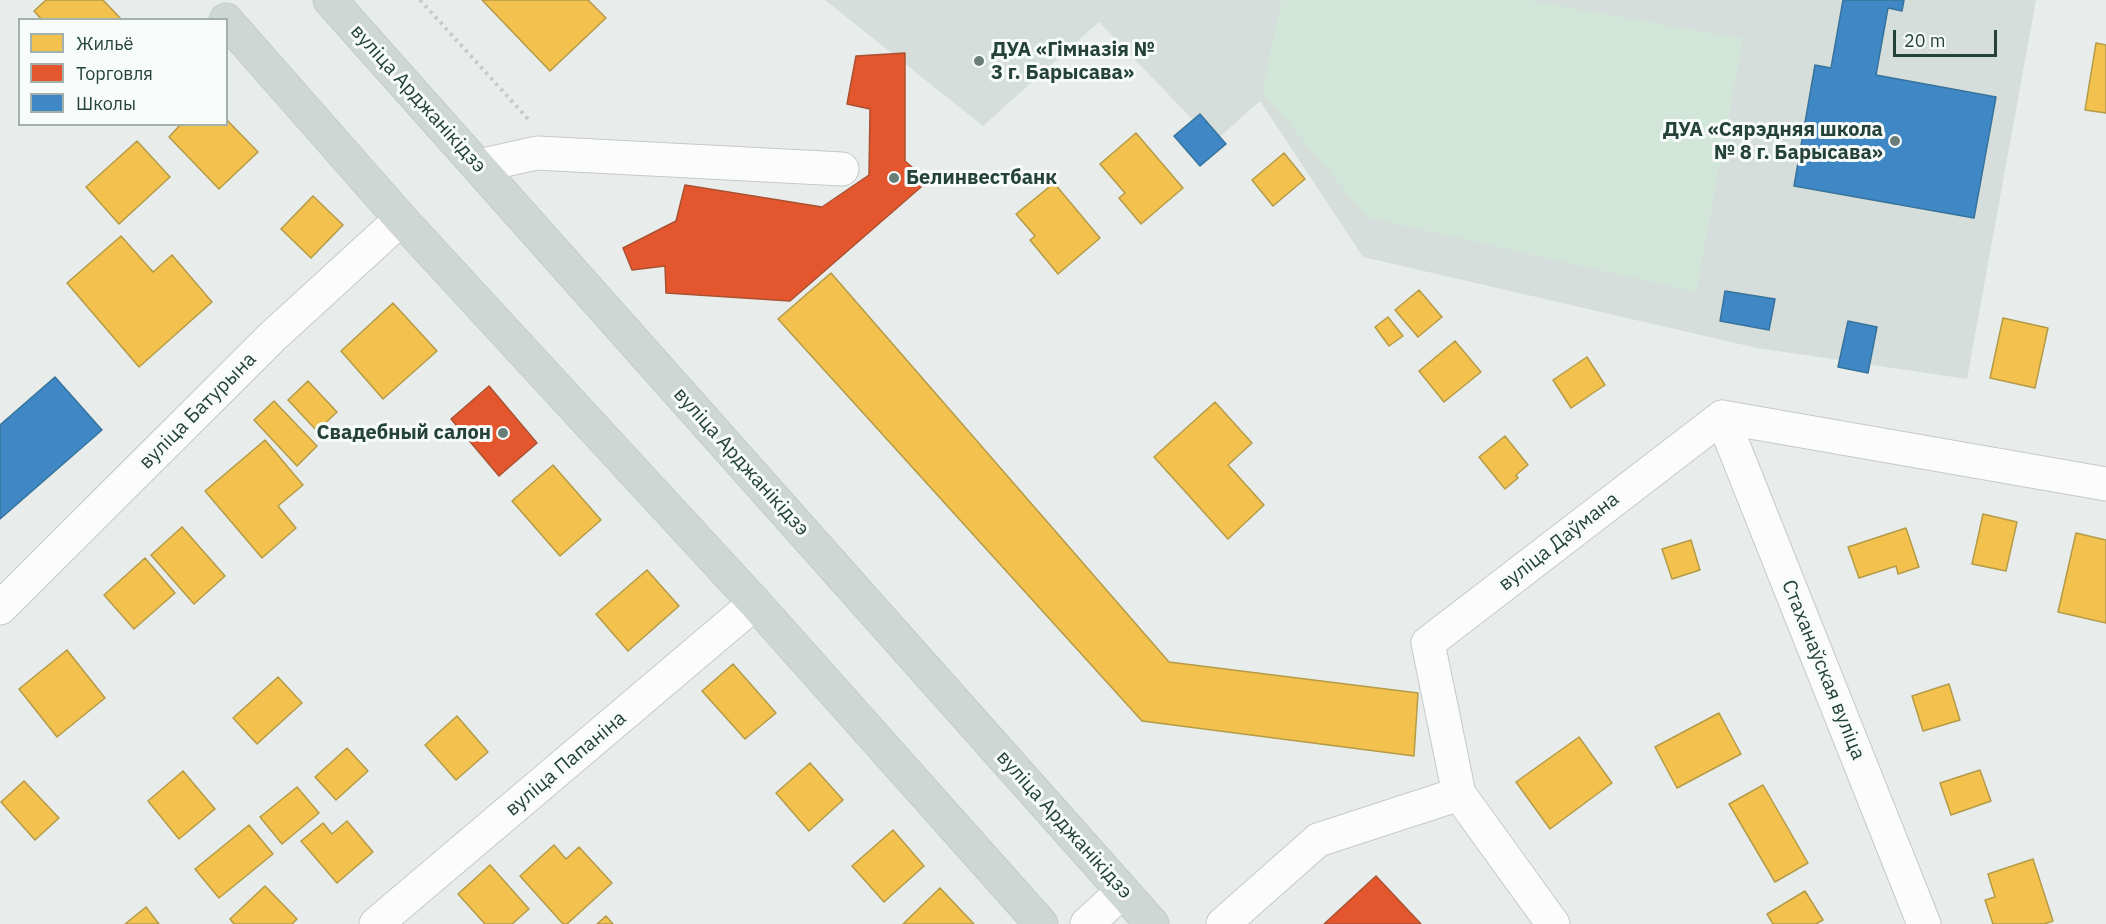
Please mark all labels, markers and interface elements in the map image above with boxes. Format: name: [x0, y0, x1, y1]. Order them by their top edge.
legend: [18, 18, 228, 126]
scale bar: [1896, 18, 2000, 56]
street label: вуліца Арджанікідзэ: [345, 20, 491, 178]
text: 20 m: [1904, 29, 1946, 52]
text: Жильё: [76, 32, 133, 55]
place label: ДУА «Гімназія № 3 г. Барысава»: [991, 38, 1155, 85]
marker: ДУА «Гімназія № 3 г. Барысава»: [972, 54, 986, 68]
text: Торговля: [76, 62, 153, 85]
text: Школы: [76, 92, 136, 115]
place label: ДУА «Сярэдняя школа № 8 г. Барысава»: [1663, 118, 1883, 165]
marker: ДУА «Сярэдняя школа № 8 г. Барысава»: [1888, 134, 1902, 148]
place label: Белинвестбанк: [906, 166, 1057, 190]
marker: Белинвестбанк: [887, 171, 901, 185]
street label: вуліца Батурына: [135, 348, 261, 474]
street label: вуліца Арджанікідзэ: [668, 383, 814, 541]
place label: Свадебный салон: [317, 421, 491, 445]
marker: Свадебный салон: [496, 426, 510, 440]
street label: вуліца Даўмана: [1494, 487, 1624, 597]
street label: Стаханаўская вуліца: [1776, 577, 1870, 763]
street label: вуліца Папаніна: [501, 707, 631, 821]
street label: вуліца Арджанікідзэ: [991, 746, 1137, 904]

